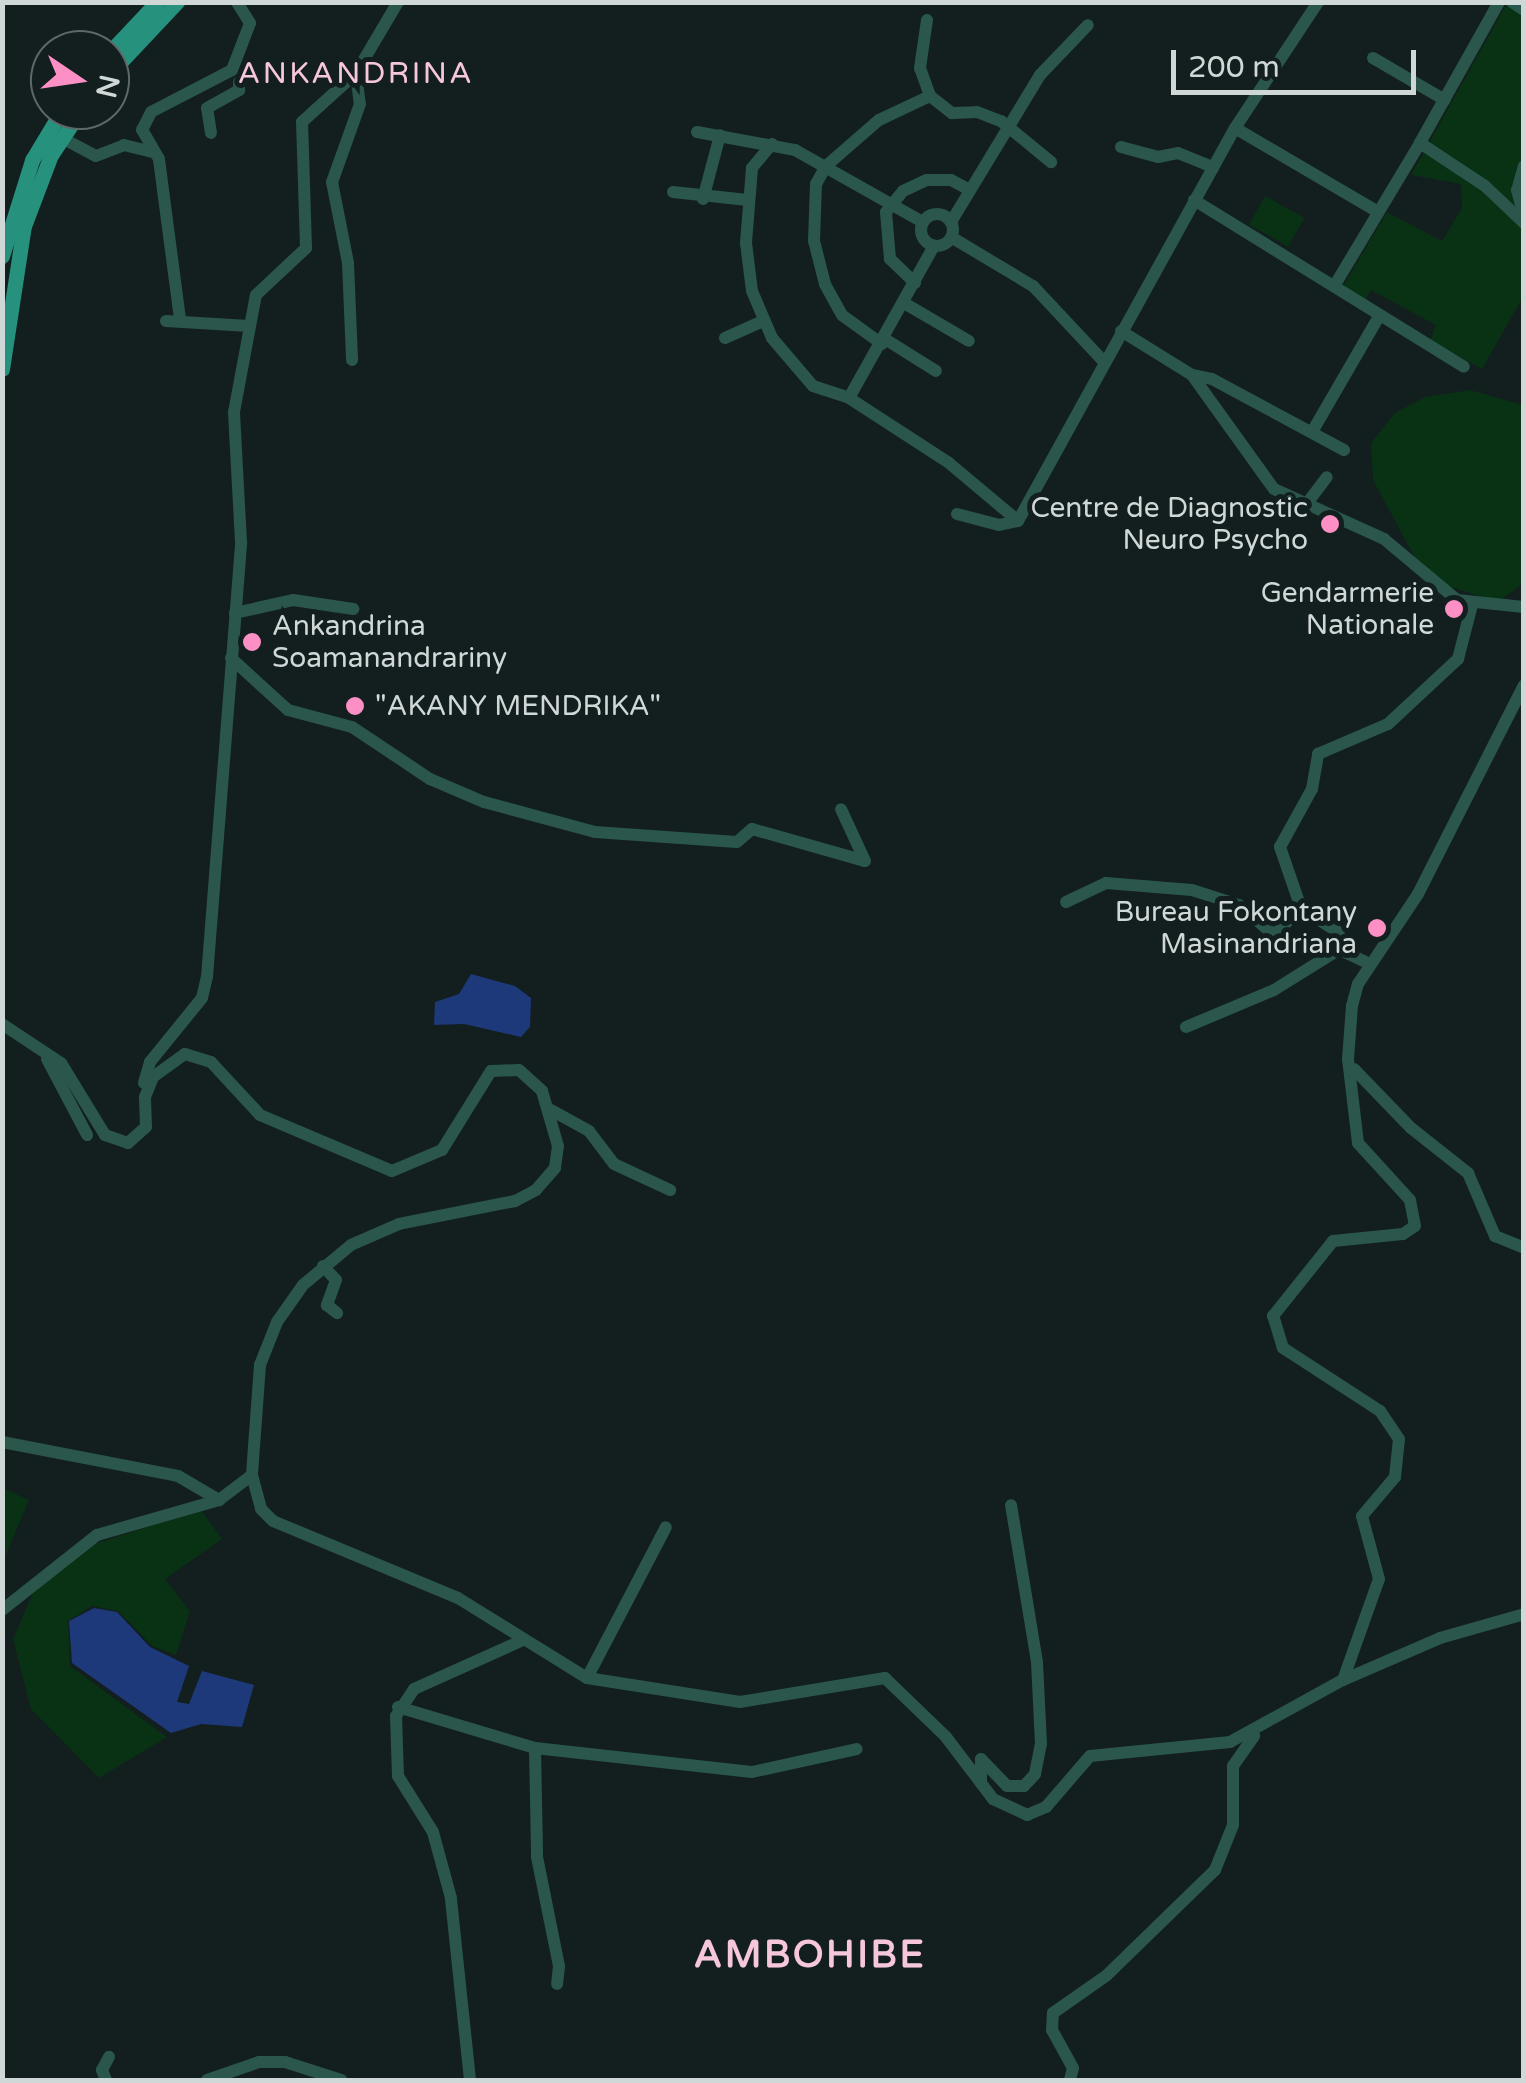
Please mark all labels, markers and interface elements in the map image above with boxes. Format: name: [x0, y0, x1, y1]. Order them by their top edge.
north arrow: [30, 30, 130, 130]
scale bar: [1176, 30, 1421, 92]
text: 200 m: [1188, 49, 1280, 86]
district label: ANKANDRINA: [238, 56, 474, 92]
text: N: [88, 72, 126, 101]
place label: Centre de Diagnostic Neuro Psycho: [1030, 491, 1308, 557]
marker: Centre de Diagnostic Neuro Psycho: [1317, 511, 1343, 537]
place label: Gendarmerie Nationale: [1261, 576, 1434, 642]
marker: Gendarmerie Nationale: [1443, 598, 1465, 620]
place label: Ankandrina Soamanandrariny: [272, 609, 507, 675]
marker: Ankandrina Soamanandrariny: [241, 631, 263, 653]
place label: "AKANY MENDRIKA": [375, 689, 661, 723]
marker: "AKANY MENDRIKA": [344, 695, 366, 717]
place label: Bureau Fokontany Masinandriana: [1115, 895, 1357, 961]
marker: Bureau Fokontany Masinandriana: [1366, 917, 1388, 939]
district label: AMBOHIBE: [694, 1933, 926, 1979]

